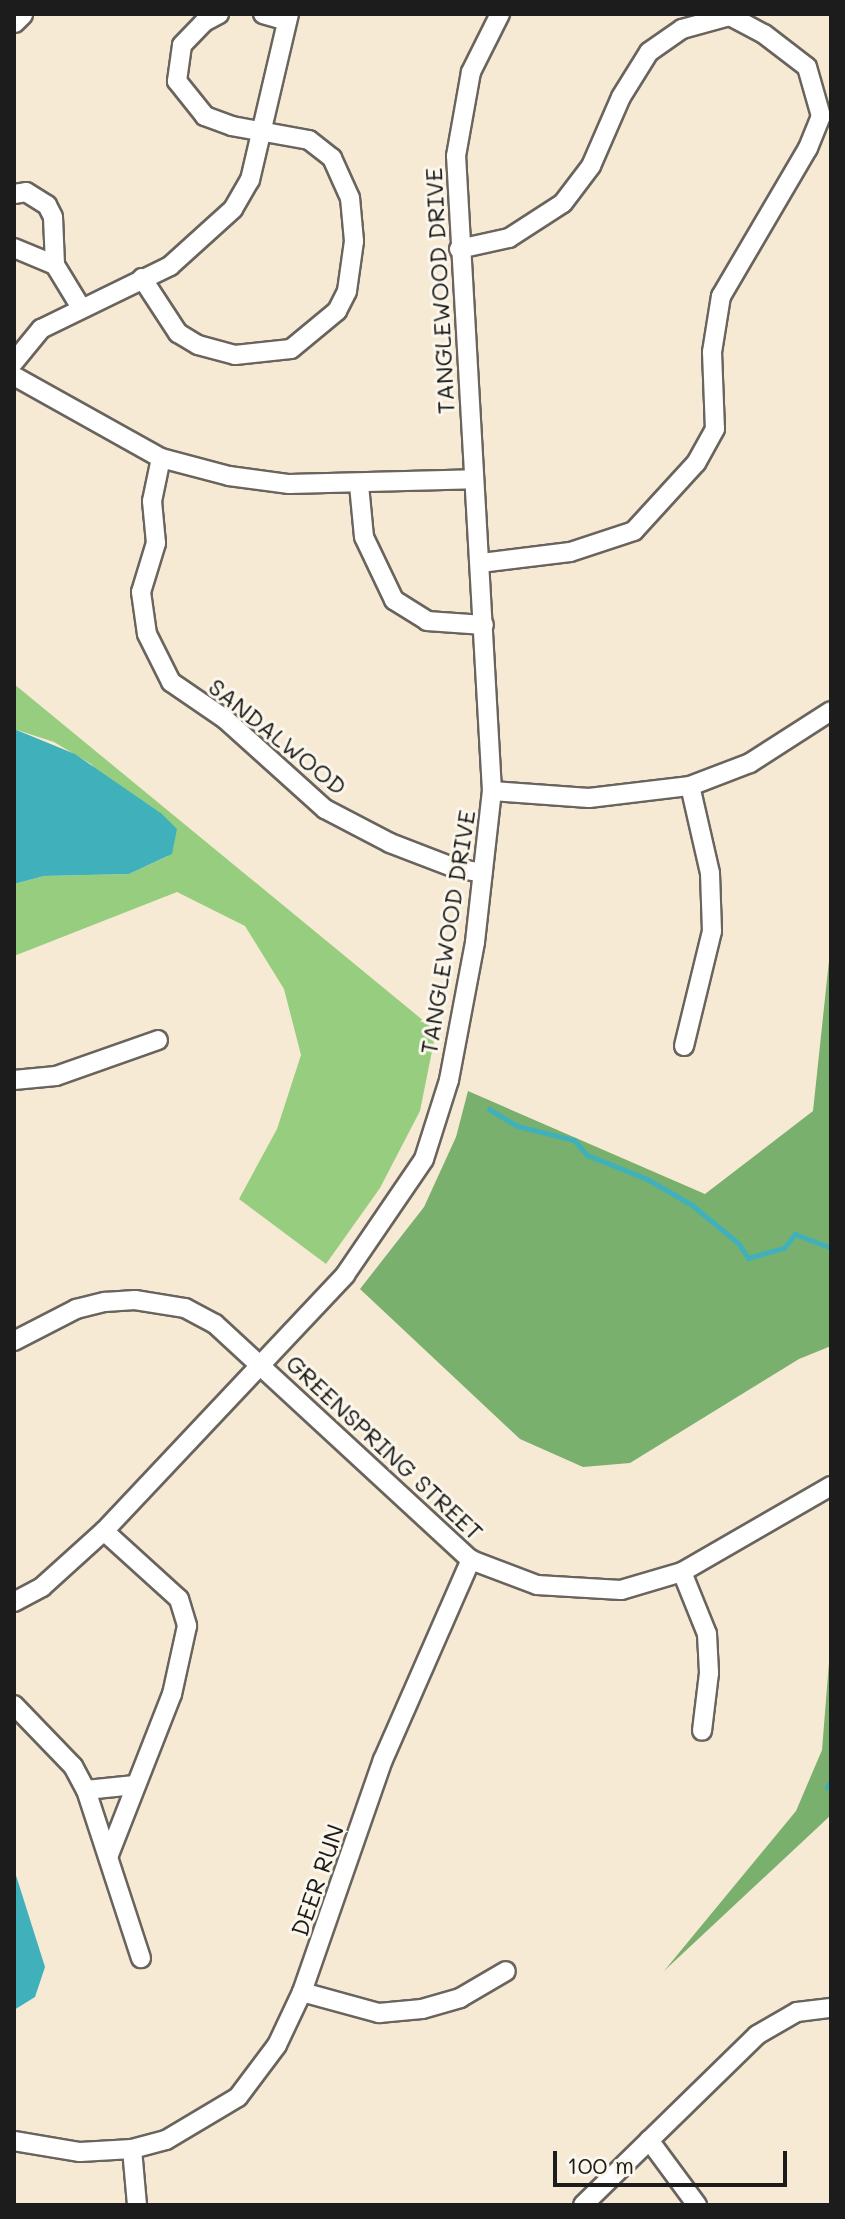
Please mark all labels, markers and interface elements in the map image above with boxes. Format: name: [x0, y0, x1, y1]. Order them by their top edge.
street label: TANGLEWOOD DRIVE: [418, 167, 460, 415]
street label: SANDALWOOD: [203, 672, 353, 800]
street label: TANGLEWOOD DRIVE: [413, 808, 481, 1056]
street label: GREENSPRING STREET: [281, 1348, 489, 1546]
street label: DEER RUN: [284, 1820, 350, 1940]
scale bar: [557, 2135, 791, 2185]
text: 100 m: [567, 2149, 634, 2180]

